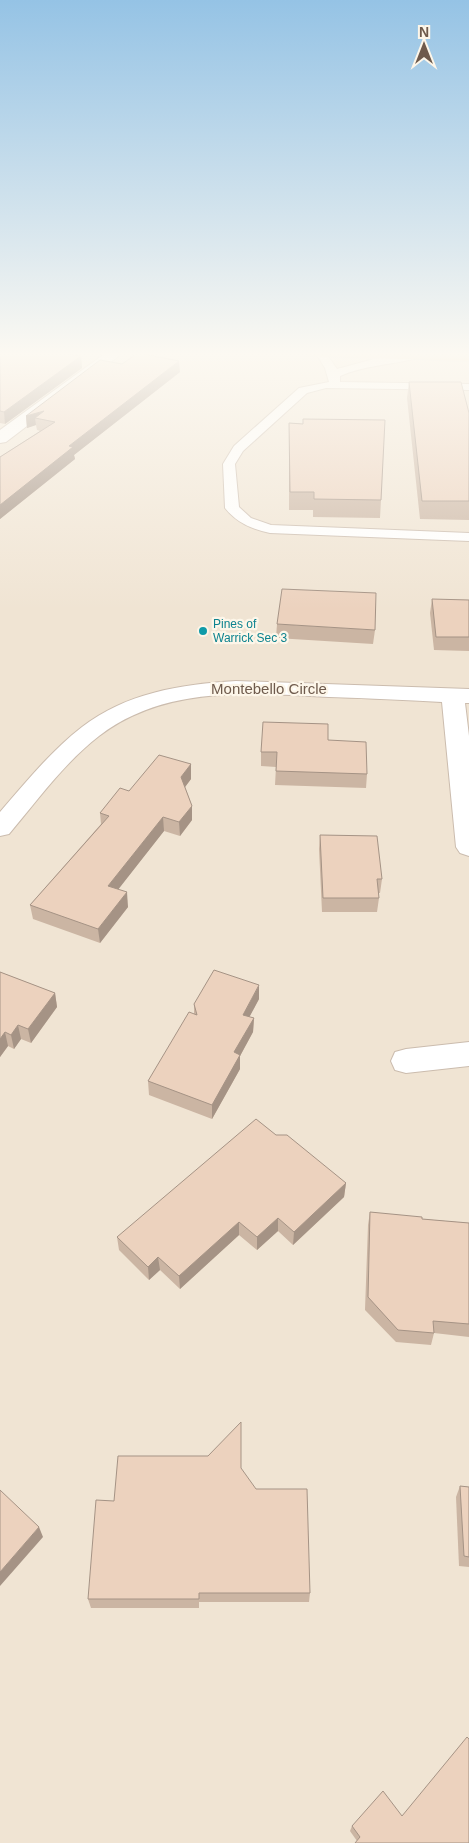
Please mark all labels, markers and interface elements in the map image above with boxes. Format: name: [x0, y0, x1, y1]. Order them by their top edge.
north arrow: [399, 20, 449, 70]
text: N: [419, 24, 429, 40]
place label: Pines of Warrick Sec 3: [213, 617, 288, 645]
marker: Pines of Warrick Sec 3: [197, 625, 209, 637]
street label: Montebello Circle: [211, 680, 327, 697]

